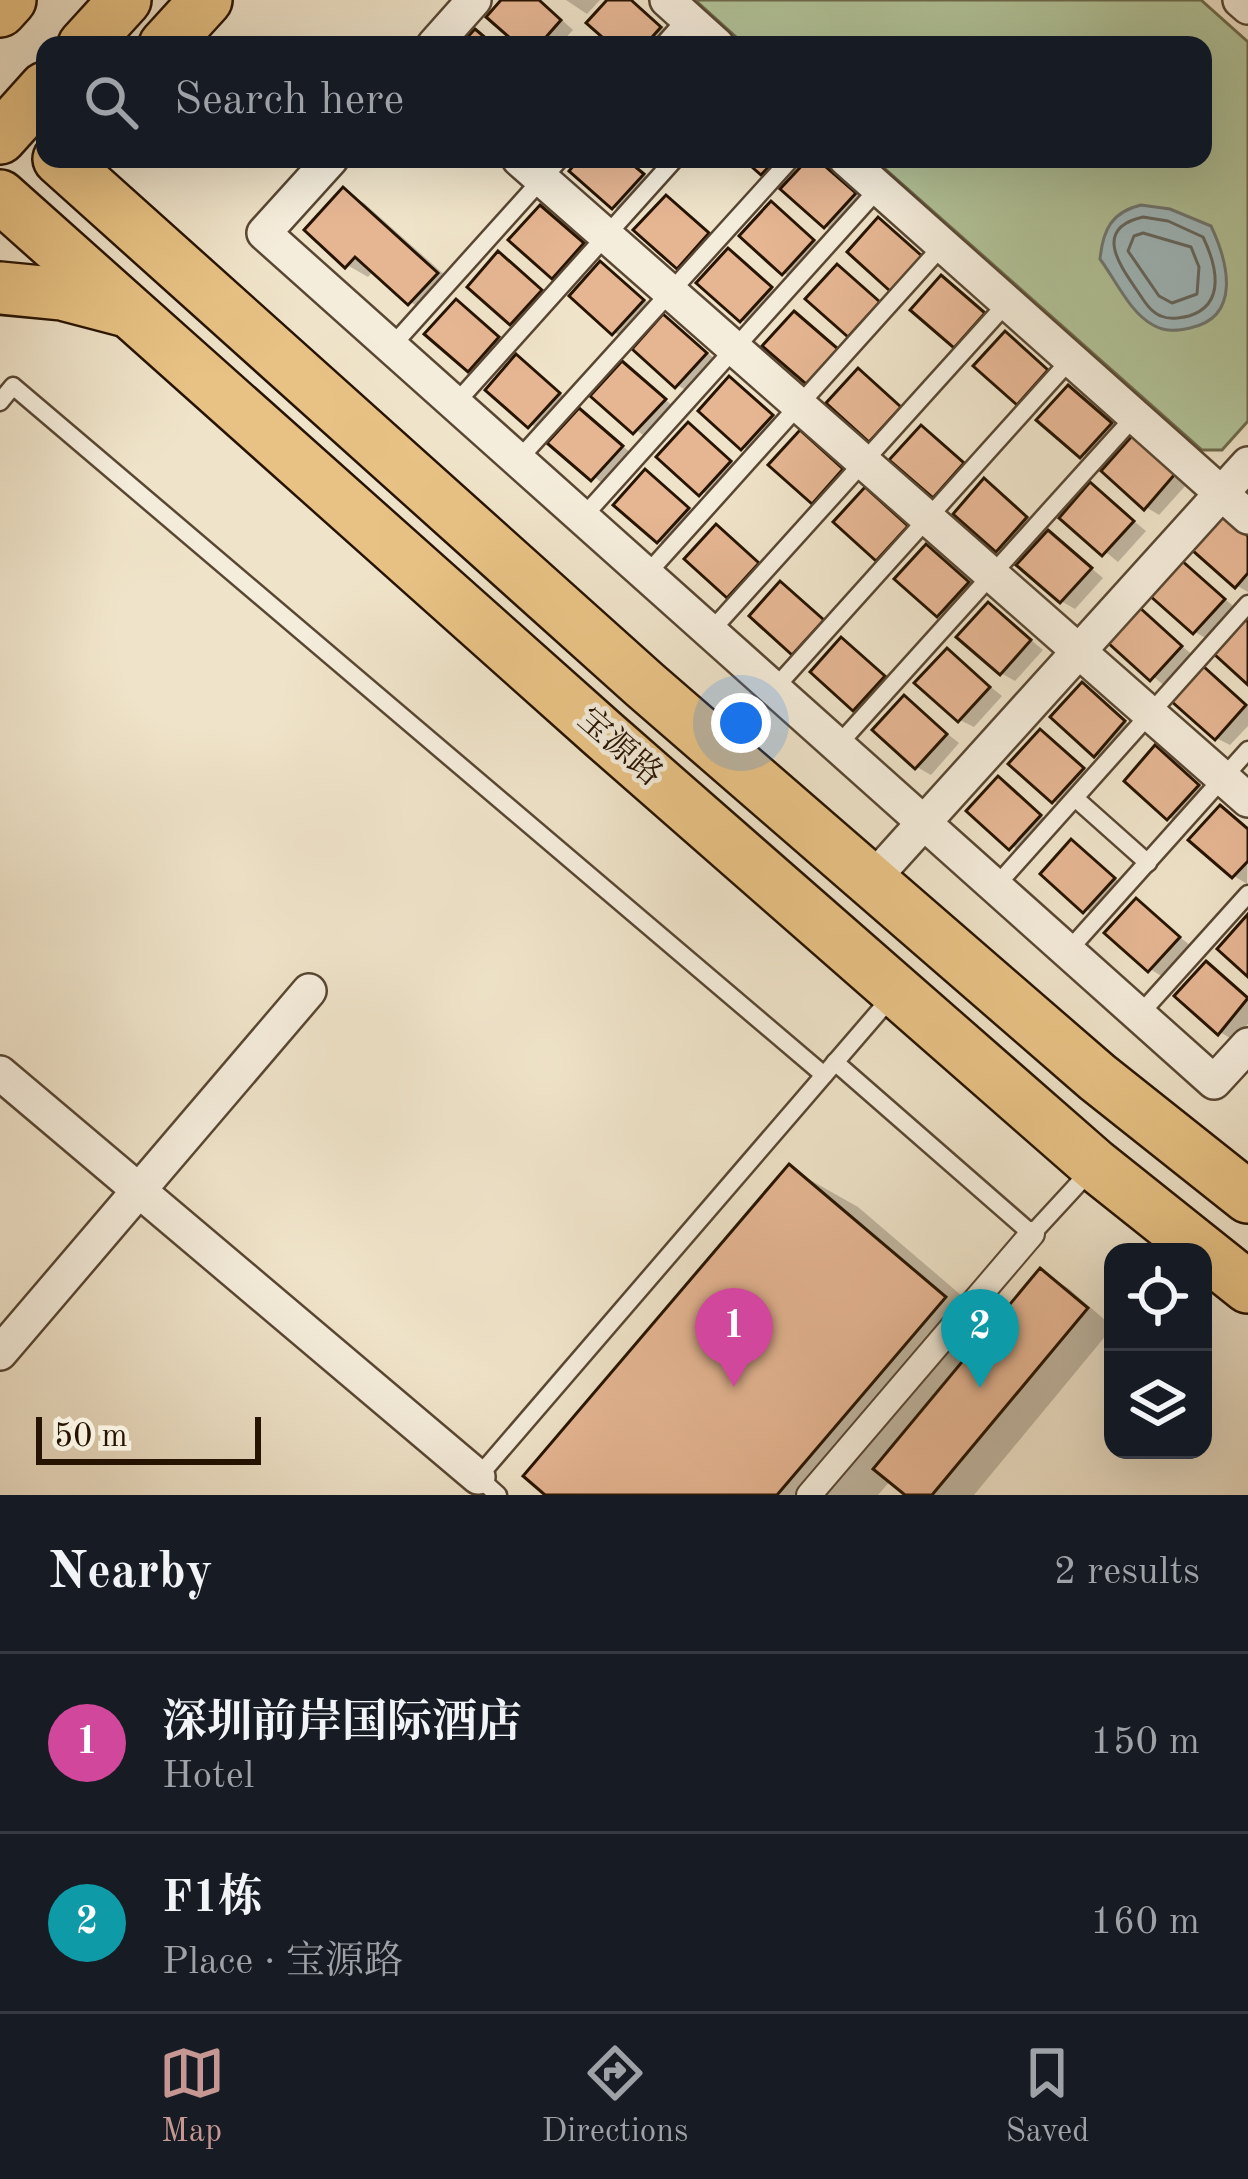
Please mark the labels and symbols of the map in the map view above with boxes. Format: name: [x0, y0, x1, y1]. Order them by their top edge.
your location: [711, 693, 771, 753]
street label: 宝源路: [571, 701, 669, 793]
pin: 1: [695, 1288, 773, 1387]
pin: 2: [941, 1289, 1019, 1388]
scale bar: [36, 1411, 261, 1464]

